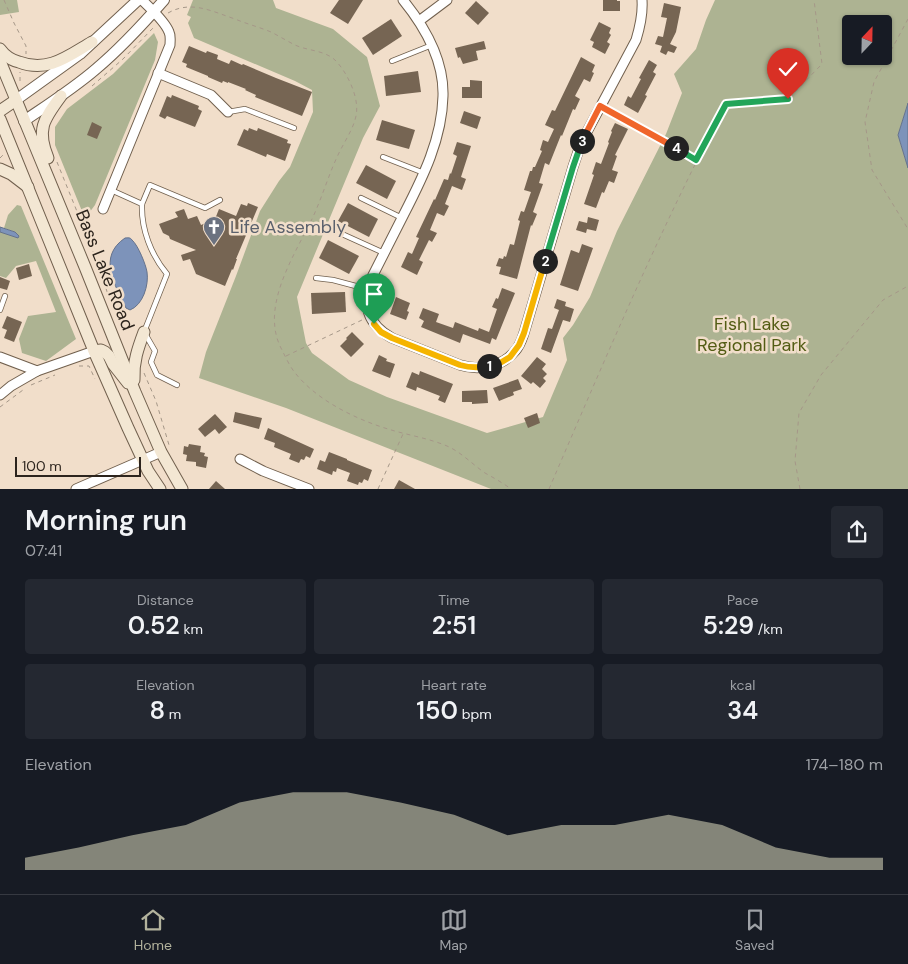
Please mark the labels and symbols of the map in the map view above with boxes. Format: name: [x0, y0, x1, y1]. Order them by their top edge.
north arrow: [842, 15, 892, 65]
pin: [767, 48, 809, 99]
pin: 3: [570, 128, 594, 154]
pin: 4: [664, 136, 688, 160]
street label: Bass Lake Road: [70, 206, 140, 334]
church icon: Life Assembly: [202, 215, 226, 246]
place label: Life Assembly: [230, 215, 346, 239]
pin: 2: [532, 248, 558, 274]
pin: [353, 273, 395, 324]
park label: Fish Lake Regional Park: [697, 312, 807, 357]
pin: 1: [476, 354, 502, 378]
scale bar: [15, 454, 141, 477]

